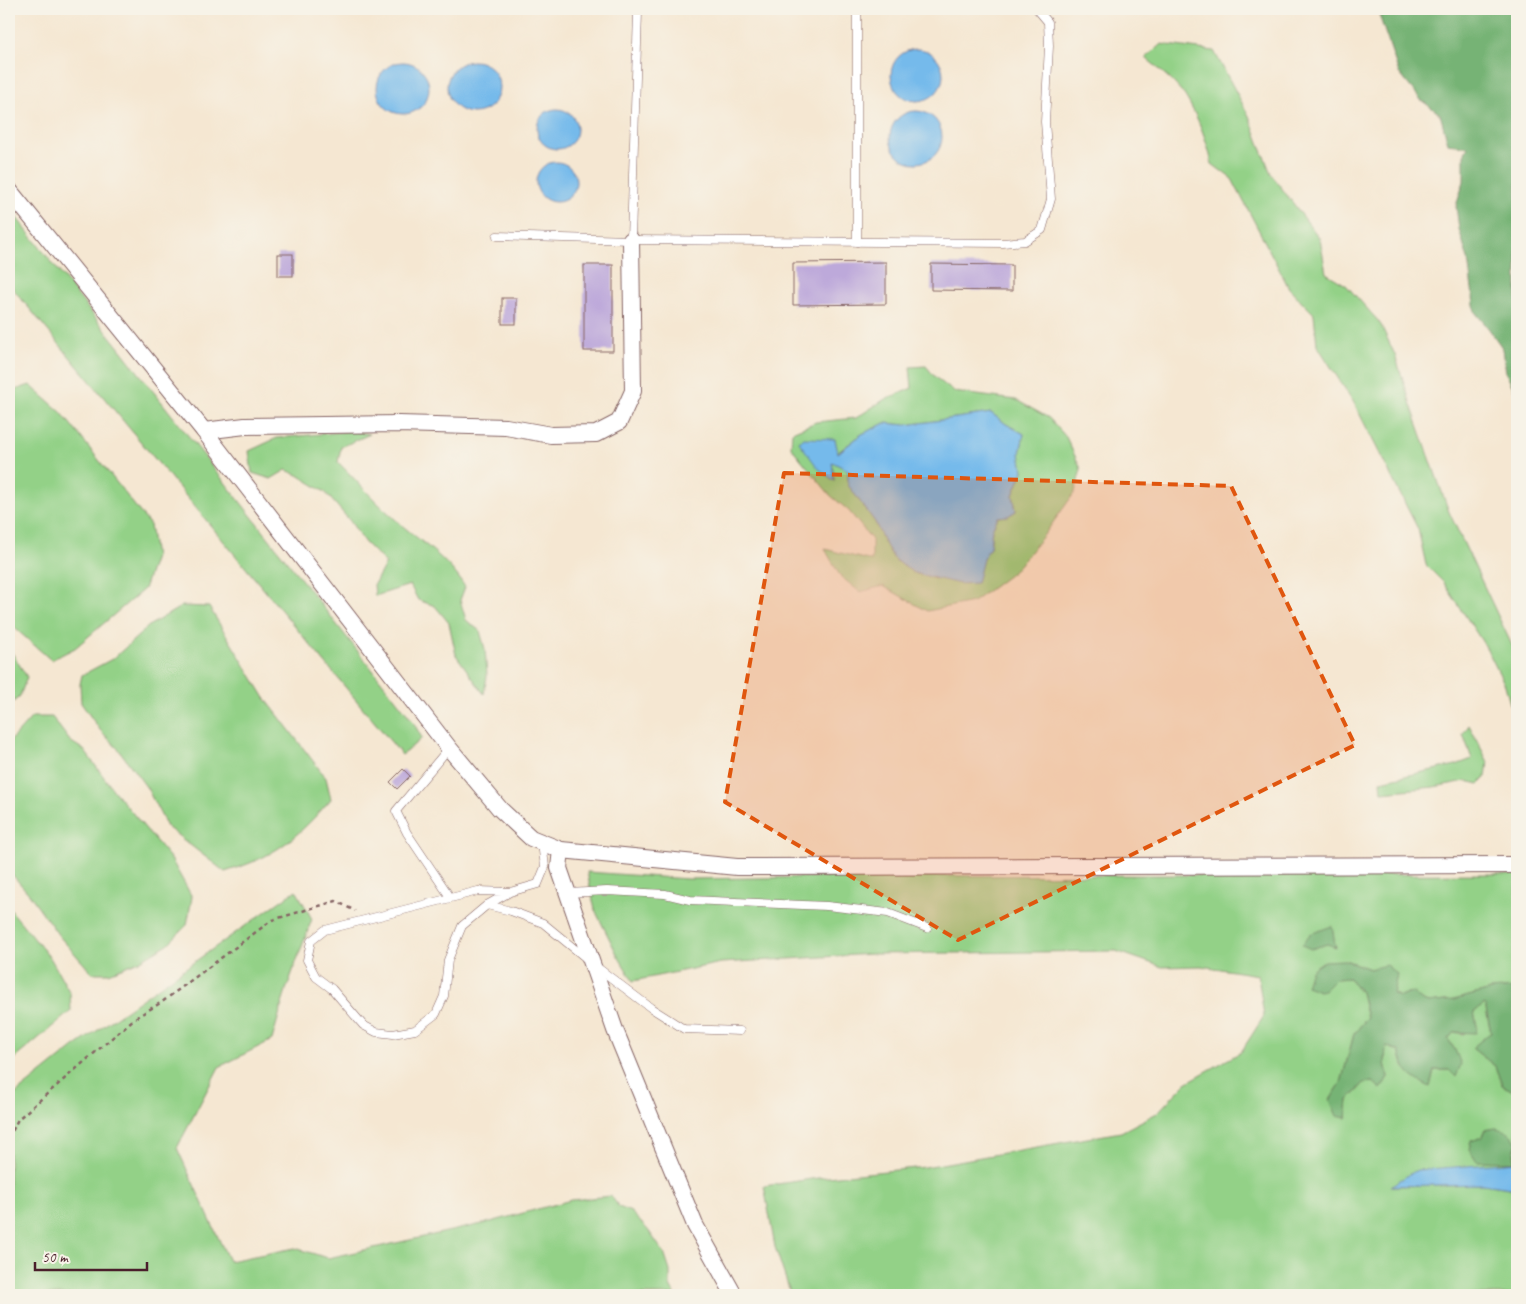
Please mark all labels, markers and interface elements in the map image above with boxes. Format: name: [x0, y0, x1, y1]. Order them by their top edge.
scale bar: [35, 1239, 148, 1271]
text: 50 m: [42, 1248, 69, 1267]

